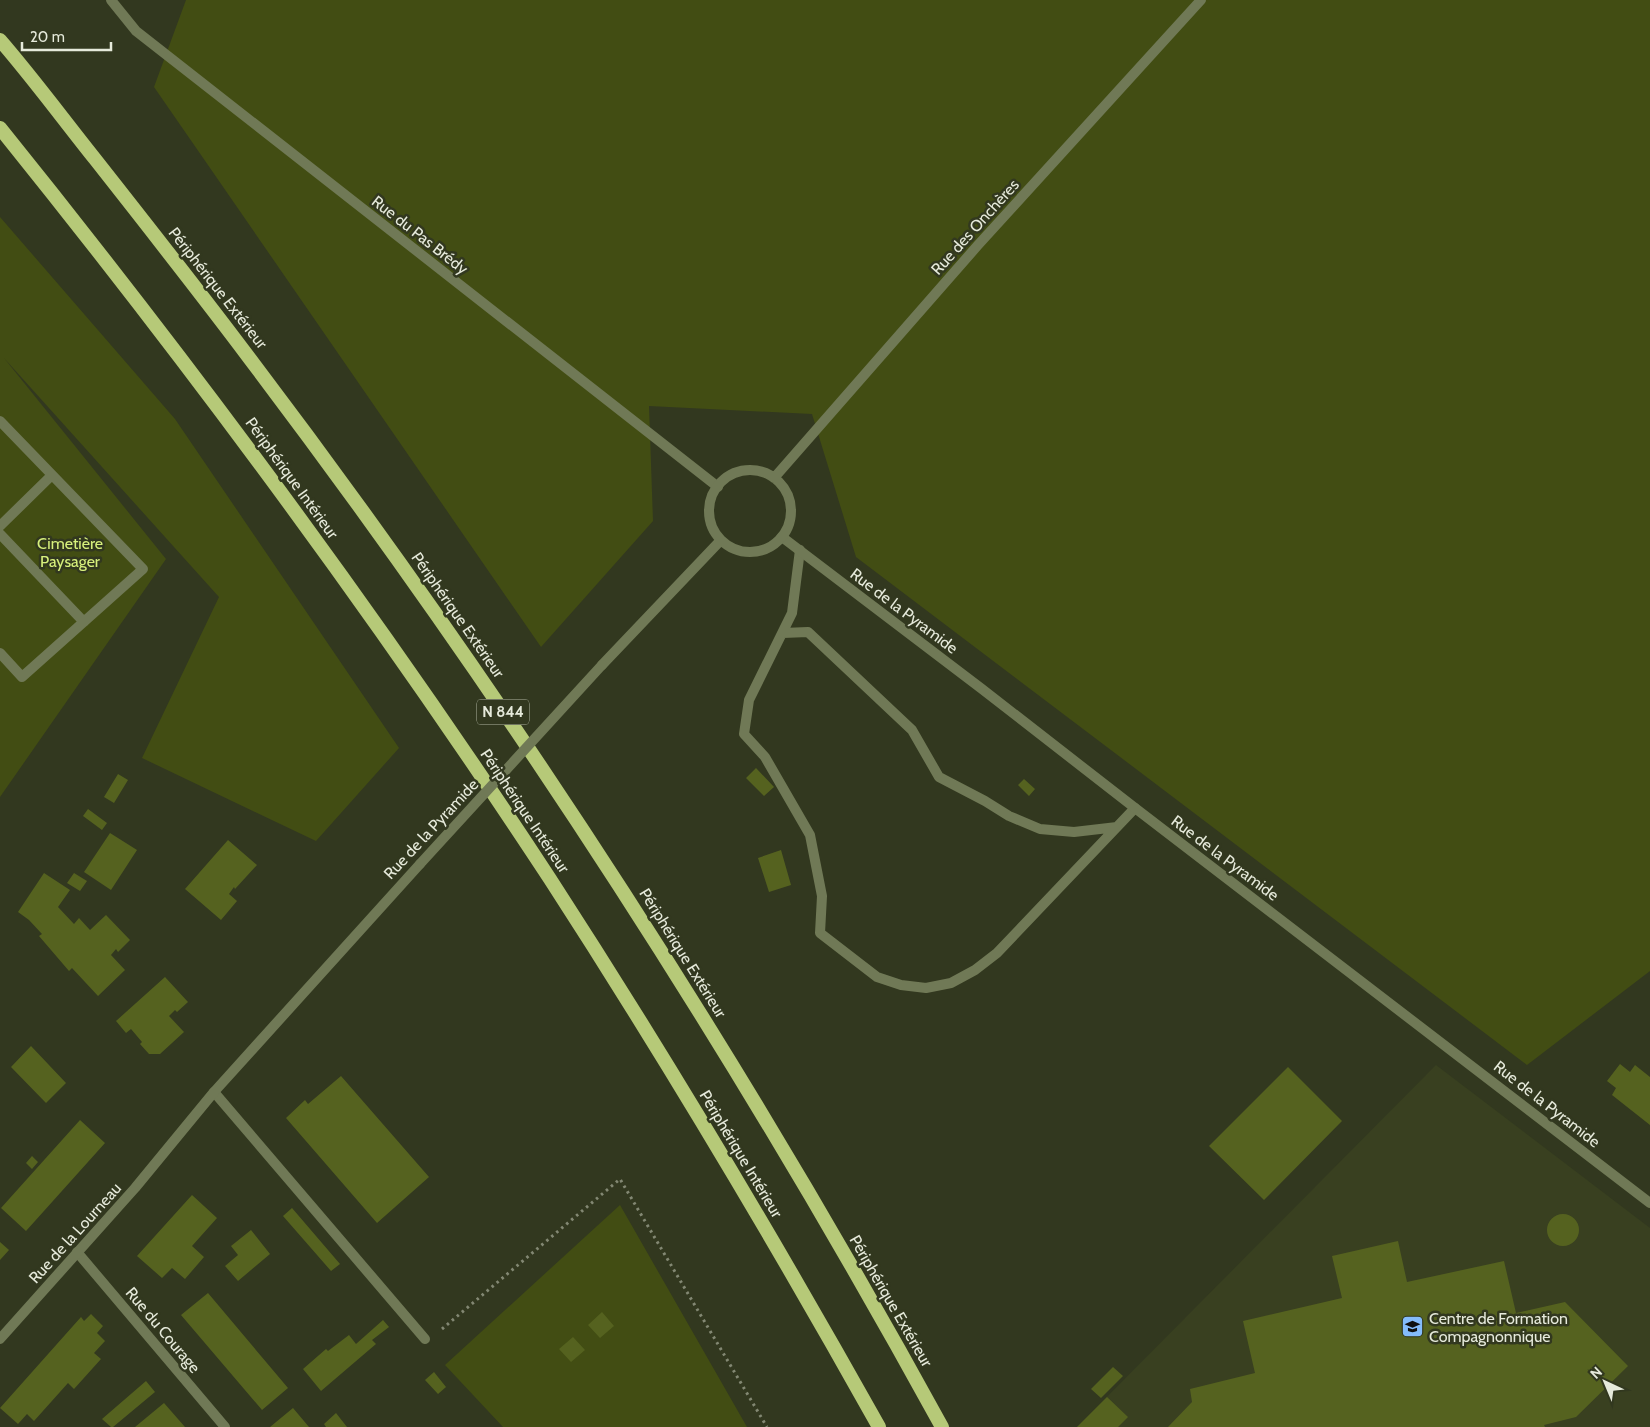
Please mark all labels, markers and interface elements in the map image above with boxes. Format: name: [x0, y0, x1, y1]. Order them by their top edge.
scale bar: [22, 20, 111, 52]
text: 20 m: [30, 28, 65, 46]
street label: Rue des Onchères: [927, 175, 1023, 279]
street label: Rue du Pas Brédy: [368, 192, 472, 278]
street label: Périphérique Extérieur: [165, 223, 272, 353]
street label: Périphérique Intérieur: [242, 414, 343, 543]
park label: Cimetière Paysager: [37, 534, 103, 571]
street label: Périphérique Extérieur: [408, 549, 509, 682]
street label: Rue de la Pyramide: [846, 564, 962, 658]
road number: N 844: [477, 700, 529, 724]
street label: Périphérique Intérieur: [477, 745, 574, 877]
street label: Rue de la Pyramide: [380, 775, 482, 883]
street label: Rue de la Pyramide: [1167, 811, 1283, 905]
street label: Périphérique Extérieur: [635, 885, 731, 1022]
street label: Rue de la Pyramide: [1490, 1057, 1604, 1151]
street label: Périphérique Intérieur: [695, 1087, 787, 1222]
street label: Rue de la Lourneau: [25, 1179, 125, 1287]
street label: Périphérique Extérieur: [846, 1232, 937, 1371]
street label: Rue du Courage: [122, 1283, 204, 1377]
place label: Centre de Formation Compagnonnique: [1429, 1309, 1568, 1346]
school or university icon: Centre de Formation Compagnonnique: [1401, 1315, 1425, 1339]
north arrow: [1580, 1357, 1630, 1407]
text: N: [1586, 1363, 1606, 1383]

